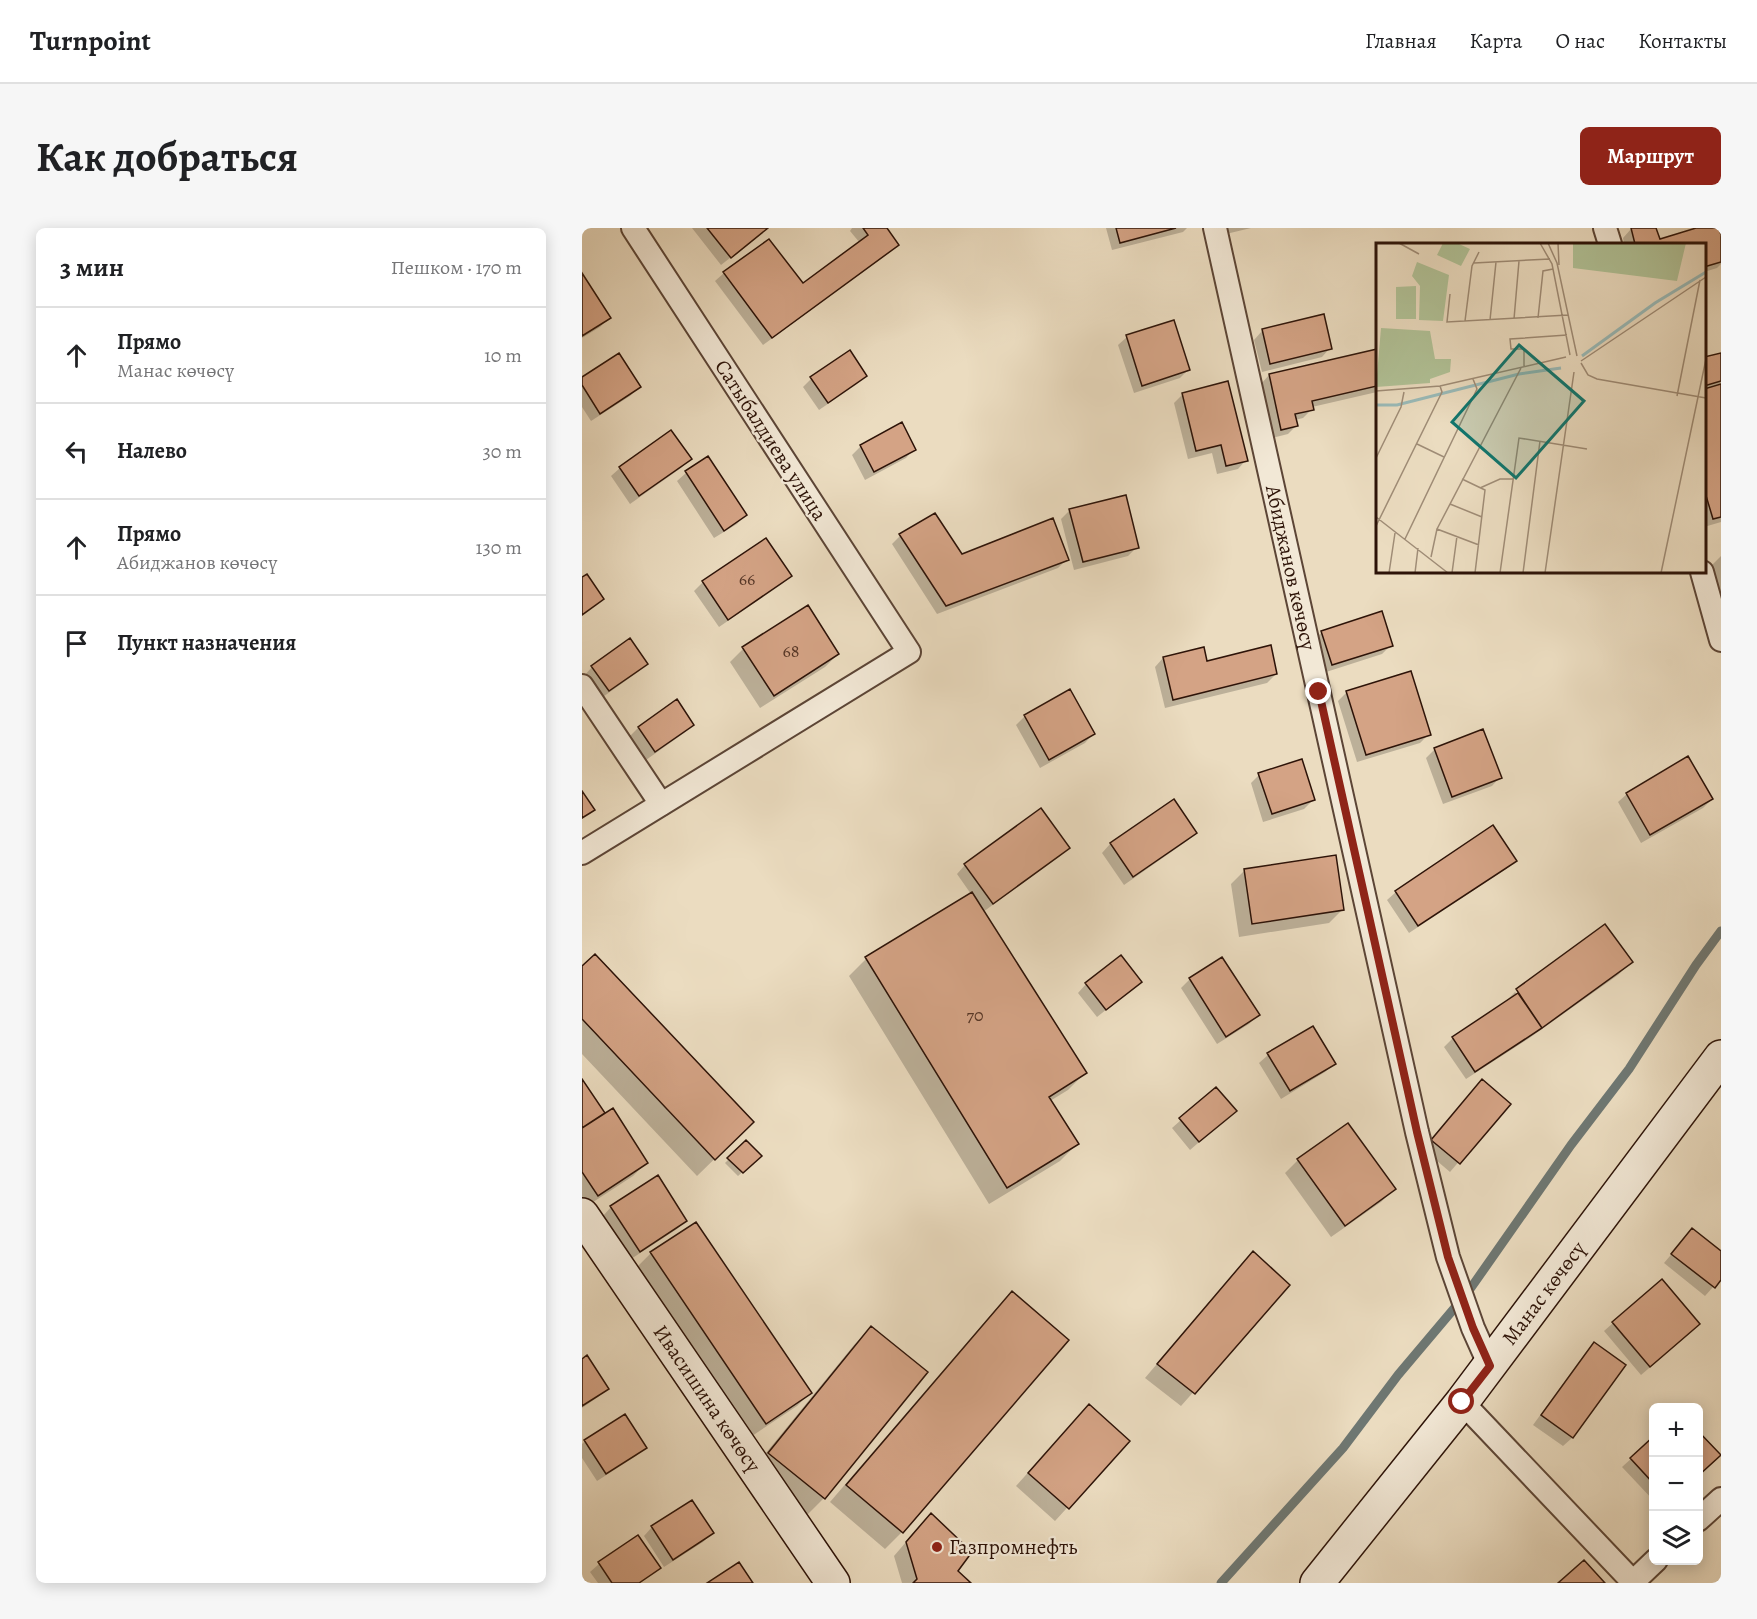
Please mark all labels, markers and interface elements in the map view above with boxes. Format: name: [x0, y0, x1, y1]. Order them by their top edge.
text: Turnpoint: [30, 22, 151, 60]
text: Главная: [1365, 27, 1437, 55]
text: Карта: [1470, 27, 1522, 55]
text: О нас: [1555, 27, 1605, 55]
text: Контакты: [1638, 27, 1727, 55]
button: Маршрут: [1580, 127, 1721, 185]
text: Как добраться: [36, 128, 298, 185]
inset map: [1376, 243, 1706, 573]
text: 3 мин: [60, 250, 124, 285]
text: Пешком · 170 m: [391, 254, 522, 281]
text: Прямо: [117, 327, 181, 357]
icon: ahead: [60, 339, 93, 372]
text: 10 m: [484, 342, 522, 369]
street label: Сатыбалдиева улица: [708, 354, 834, 526]
text: Манас көчөсү: [117, 357, 234, 384]
icon: left: [60, 435, 93, 468]
text: Налево: [117, 436, 187, 466]
text: 30 m: [482, 438, 522, 465]
street label: Абиджанов көчөсү: [1259, 481, 1323, 653]
text: Прямо: [117, 519, 181, 549]
icon: ahead: [60, 531, 93, 564]
text: 130 m: [476, 534, 522, 561]
text: Абиджанов көчөсү: [117, 549, 277, 576]
house number: 66: [739, 567, 755, 591]
icon: arrive: [60, 627, 93, 660]
text: Пункт назначения: [117, 628, 296, 658]
house number: 68: [782, 639, 800, 663]
route end: [1305, 678, 1331, 704]
house number: 70: [966, 1003, 984, 1027]
street label: Манас көчөсү: [1496, 1235, 1592, 1351]
street label: Ивасишина көчөсү: [647, 1319, 768, 1478]
route start: [1448, 1388, 1474, 1414]
map controls: [1649, 1403, 1703, 1565]
button: +: [1649, 1403, 1703, 1457]
button: −: [1649, 1457, 1703, 1511]
button: layers: [1649, 1511, 1703, 1565]
place label: Газпромнефть: [949, 1533, 1078, 1561]
marker: Газпромнефть: [930, 1540, 944, 1554]

